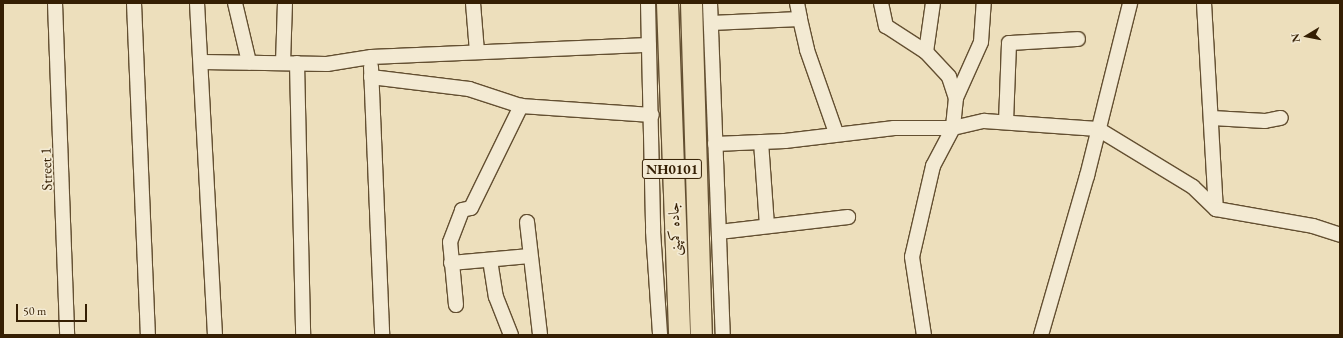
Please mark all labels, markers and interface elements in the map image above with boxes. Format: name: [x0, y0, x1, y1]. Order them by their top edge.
north arrow: [1287, 16, 1327, 56]
text: N: [1288, 32, 1303, 44]
street label: Street 1: [36, 147, 56, 191]
road number: NH0101: [641, 157, 703, 181]
street label: جاده کمپنی: [664, 202, 684, 256]
scale bar: [18, 296, 89, 322]
text: 50 m: [23, 303, 46, 319]

